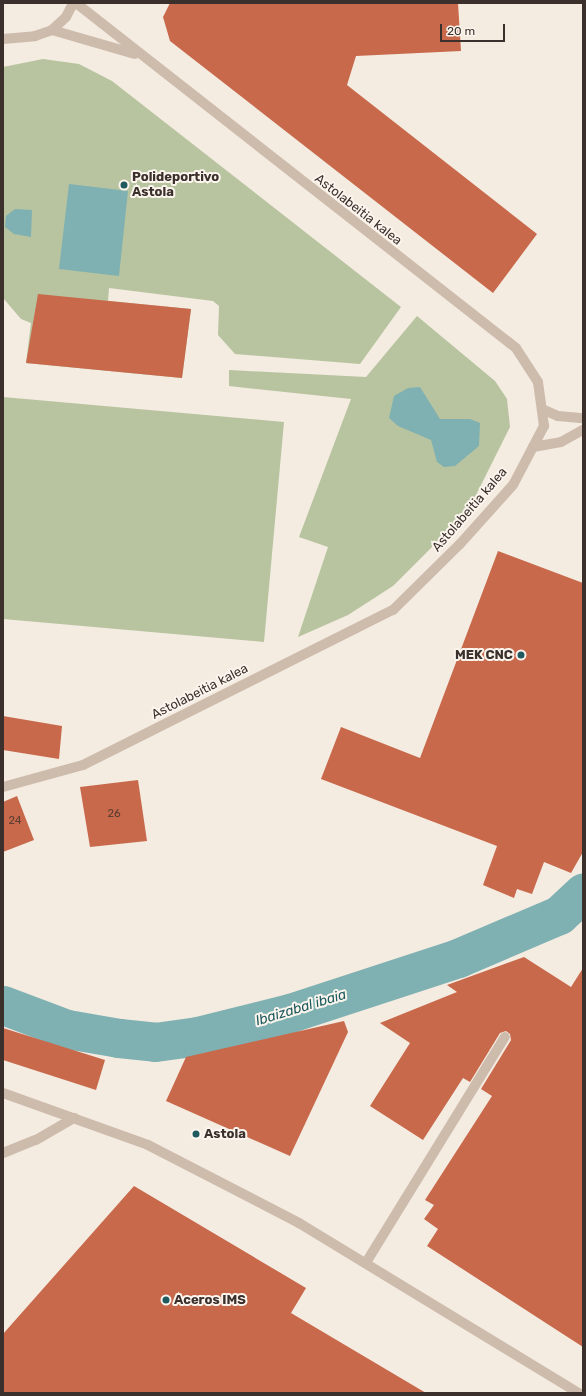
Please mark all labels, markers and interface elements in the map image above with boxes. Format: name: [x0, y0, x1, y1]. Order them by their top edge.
scale bar: [442, 16, 507, 42]
text: 20 m: [447, 24, 475, 38]
place label: Polideportivo Astola: [132, 170, 219, 201]
street label: Astolabeitia kalea: [311, 171, 405, 249]
marker: Polideportivo Astola: [119, 180, 129, 190]
street label: Astolabeitia kalea: [429, 465, 511, 555]
place label: MEK CNC: [455, 647, 513, 663]
marker: MEK CNC: [516, 650, 526, 660]
street label: Astolabeitia kalea: [149, 661, 251, 723]
house number: 26: [107, 807, 121, 821]
house number: 24: [8, 814, 22, 828]
water label: Ibaizabal ibaia: [254, 986, 348, 1030]
place label: Astola: [204, 1126, 246, 1142]
marker: Astola: [191, 1129, 201, 1139]
place label: Aceros IMS: [174, 1292, 246, 1308]
marker: Aceros IMS: [161, 1295, 171, 1305]

